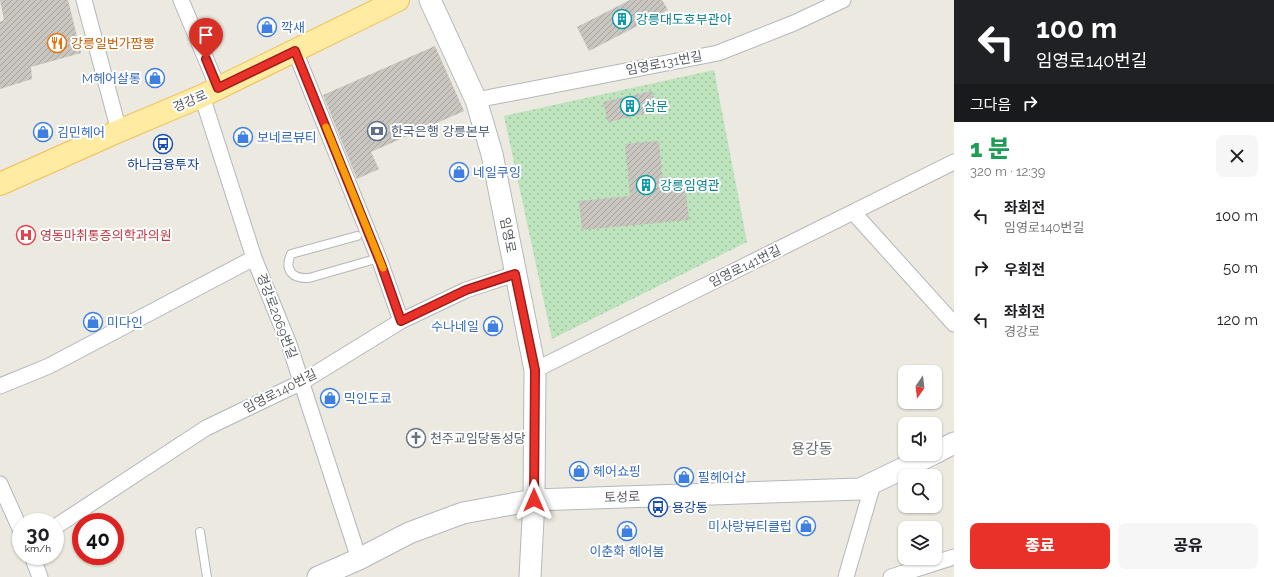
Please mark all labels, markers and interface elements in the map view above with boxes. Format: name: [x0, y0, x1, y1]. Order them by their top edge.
building icon: 강릉대도호부관아: [611, 8, 633, 30]
place label: 강릉대도호부관아: [636, 12, 732, 27]
text: 100 m: [1036, 12, 1117, 45]
shop icon: 깍새: [256, 16, 278, 38]
icon: left: [970, 16, 1022, 68]
pin: [189, 18, 223, 59]
place label: 깍새: [281, 20, 305, 35]
icon: arrive: [195, 24, 217, 46]
restaurant icon: 강릉일번가짬뽕: [46, 32, 68, 54]
place label: 강릉일번가짬뽕: [71, 36, 155, 51]
street label: 임영로131번길: [624, 48, 704, 78]
text: 임영로140번길: [1036, 50, 1147, 71]
shop icon: M헤어살롱: [144, 67, 166, 89]
place label: M헤어살롱: [82, 71, 141, 86]
street label: 경강로: [171, 87, 209, 115]
icon: right: [1019, 92, 1041, 114]
building icon: 삼문: [619, 95, 641, 117]
text: 그다음: [970, 96, 1011, 114]
place label: 삼문: [644, 99, 668, 114]
bank icon: 한국은행 강릉본부: [366, 120, 388, 142]
shop icon: 김민헤어: [32, 121, 54, 143]
place label: 한국은행 강릉본부: [391, 124, 490, 139]
place label: 김민헤어: [57, 125, 105, 140]
shop icon: 보네르뷰티: [232, 126, 254, 148]
place label: 보네르뷰티: [257, 130, 317, 145]
bus stop icon: 하나금융투자: [152, 133, 174, 155]
text: 1 분: [970, 134, 1010, 163]
button: close: [1216, 135, 1258, 177]
place label: 하나금융투자: [127, 157, 199, 172]
shop icon: 네일쿠잉: [448, 161, 470, 183]
text: 320 m · 12:39: [970, 164, 1045, 179]
place label: 네일쿠잉: [473, 165, 521, 180]
building icon: 강릉임영관: [635, 174, 657, 196]
place label: 강릉임영관: [660, 178, 720, 193]
text: 좌회전: [1004, 199, 1045, 217]
icon: left: [970, 205, 992, 227]
text: 100 m: [1216, 207, 1258, 225]
street label: 임영로: [497, 216, 519, 254]
text: 임영로140번길: [1004, 220, 1084, 235]
hospital icon: 영동마취통증의학과의원: [15, 224, 37, 246]
place label: 영동마취통증의학과의원: [40, 228, 172, 243]
street label: 임영로141번길: [707, 242, 783, 290]
icon: right: [970, 257, 992, 279]
text: 50 m: [1223, 259, 1258, 277]
text: 우회전: [1004, 261, 1045, 279]
street label: 경강로2069번길: [254, 271, 300, 361]
text: 좌회전: [1004, 303, 1045, 321]
icon: left: [970, 309, 992, 331]
shop icon: 미다인: [82, 311, 104, 333]
text: 120 m: [1217, 311, 1258, 329]
place label: 미다인: [107, 315, 143, 330]
shop icon: 수나네일: [482, 315, 504, 337]
place label: 수나네일: [431, 319, 479, 334]
text: 경강로: [1004, 324, 1040, 339]
north arrow: [898, 365, 942, 409]
map controls: [898, 365, 942, 565]
street label: 임영로140번길: [241, 366, 319, 416]
shop icon: 믹인도쿄: [319, 387, 341, 409]
place label: 믹인도쿄: [344, 391, 392, 406]
button: sound: [898, 417, 942, 461]
church icon: 천주교임당동성당: [405, 427, 427, 449]
place label: 천주교임당동성당: [430, 431, 526, 446]
district label: 용강동: [791, 440, 833, 458]
shop icon: 헤어쇼핑: [568, 460, 590, 482]
place label: 헤어쇼핑: [593, 464, 641, 479]
shop icon: 필헤어샵: [673, 466, 695, 488]
button: search: [898, 469, 942, 513]
place label: 필헤어샵: [698, 470, 746, 485]
position arrow: [513, 479, 555, 521]
street label: 토성로: [604, 489, 640, 505]
bus stop icon: 용강동: [647, 496, 669, 518]
place label: 용강동: [672, 500, 708, 515]
speed limit sign: 40: [72, 513, 124, 565]
shop icon: 미사랑뷰티클럽: [795, 515, 817, 537]
place label: 미사랑뷰티클럽: [708, 519, 792, 534]
shop icon: 이춘화 헤어붐: [616, 520, 638, 542]
button: layers: [898, 521, 942, 565]
text: 30: [26, 522, 50, 546]
button: 종료: [970, 523, 1110, 569]
button: 공유: [1118, 523, 1258, 569]
text: km/h: [25, 543, 51, 554]
place label: 이춘화 헤어붐: [589, 544, 665, 559]

